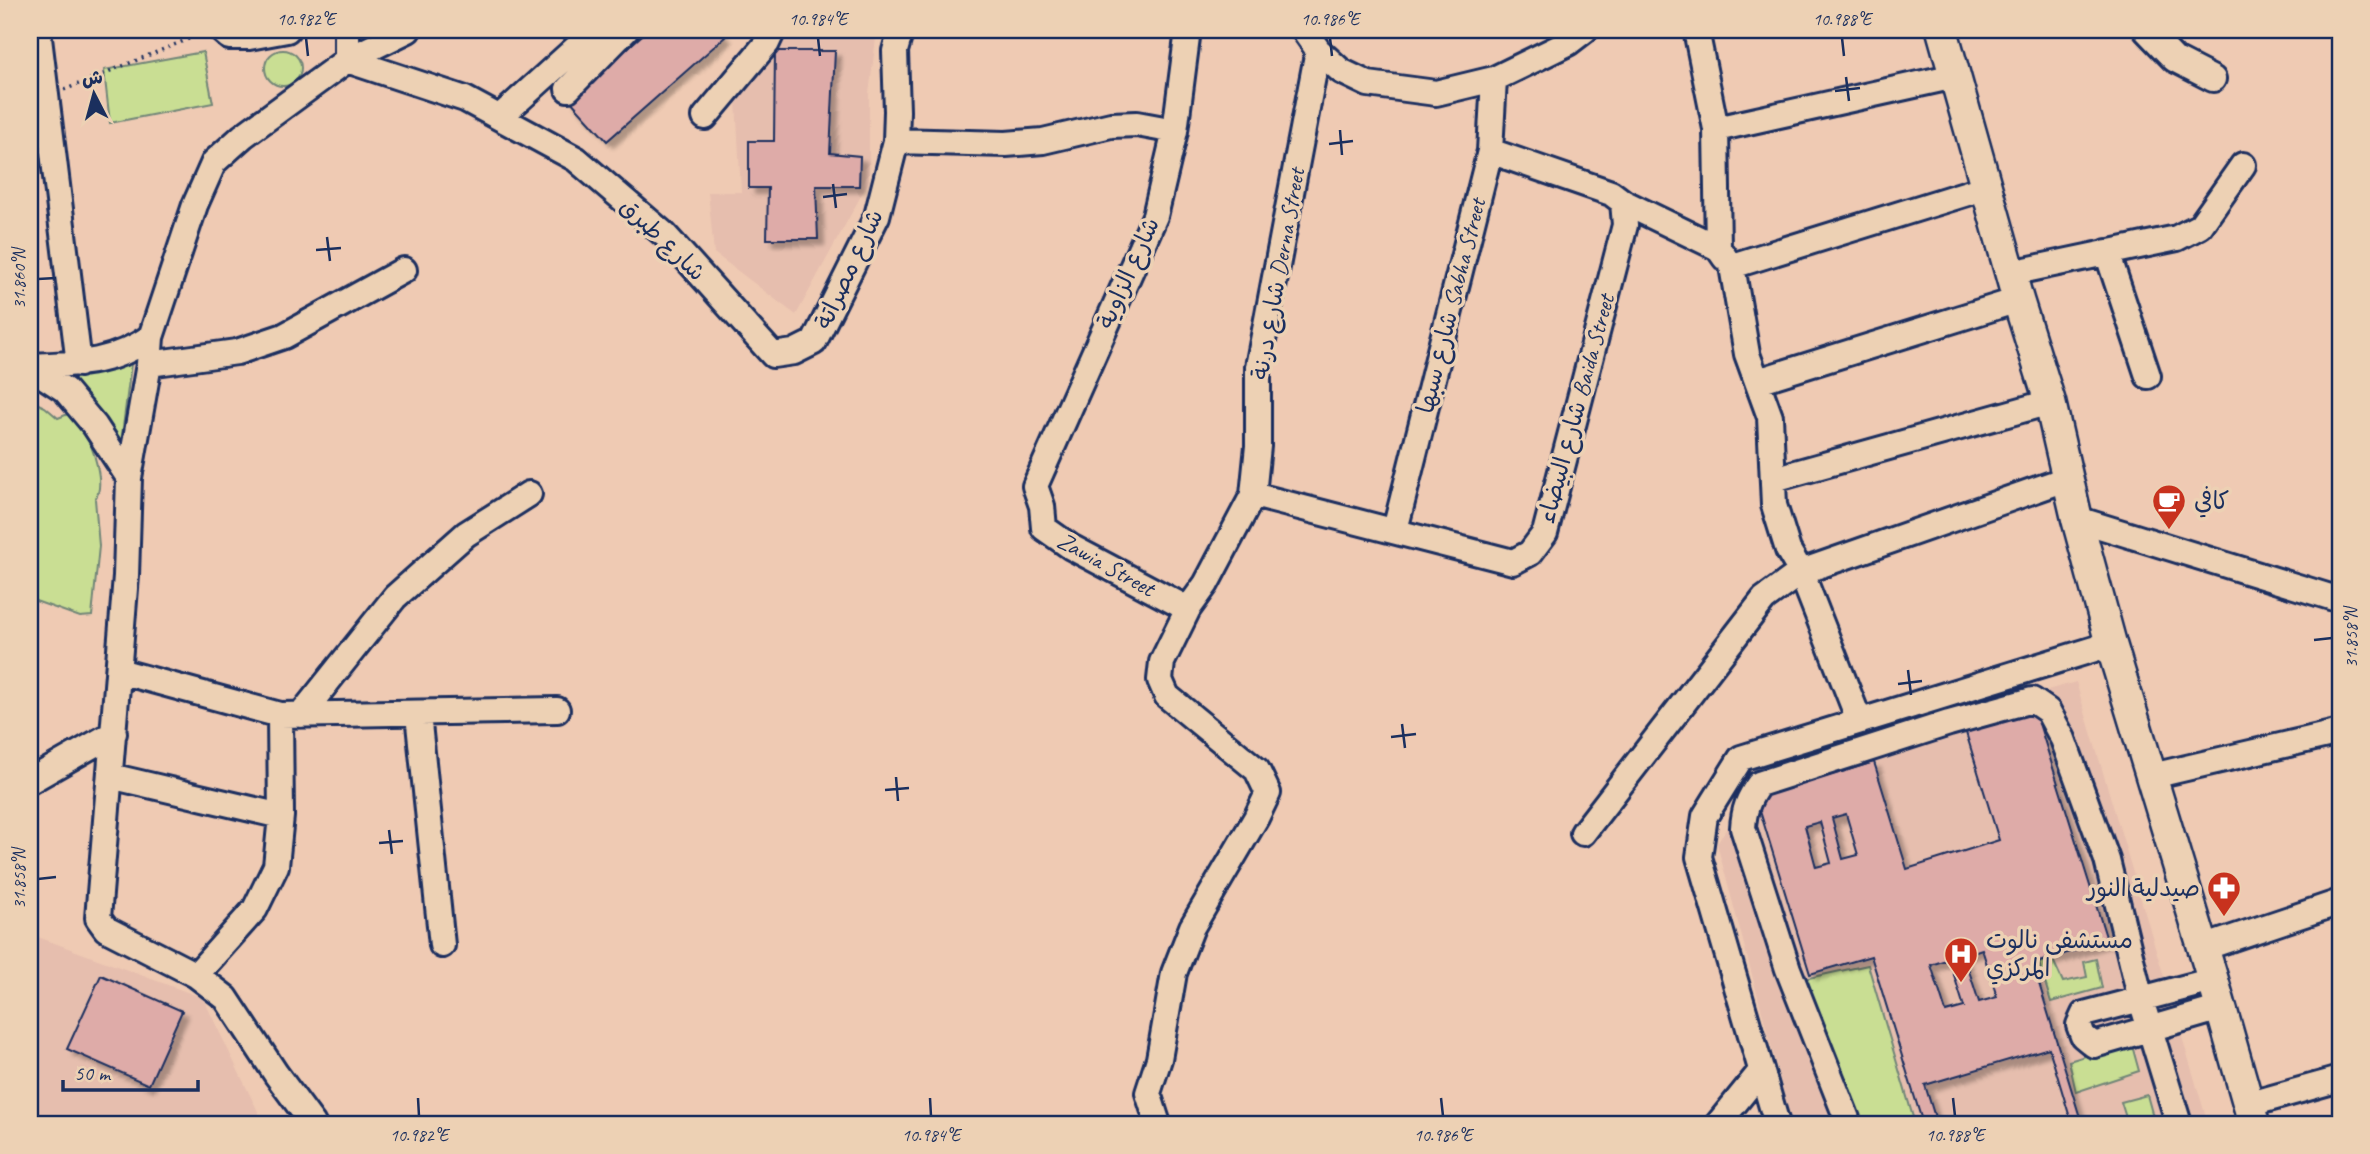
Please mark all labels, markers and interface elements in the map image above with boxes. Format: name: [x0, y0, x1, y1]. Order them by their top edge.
text: 10.982°E: [277, 8, 338, 30]
text: 10.984°E: [789, 8, 850, 30]
text: 10.986°E: [1301, 8, 1362, 30]
text: 10.988°E: [1813, 8, 1874, 30]
north arrow: [60, 60, 130, 130]
text: ش: [81, 65, 104, 91]
street label: شارع درنة Derna Street: [1245, 164, 1314, 382]
street label: شارع طبرق: [612, 191, 712, 289]
street label: شارع سبها Sabha Street: [1410, 194, 1495, 417]
street label: شارع مصراتة: [808, 204, 892, 335]
street label: شارع الزاوية: [1090, 213, 1168, 334]
text: 31.860°N: [8, 246, 30, 309]
street label: شارع البيضاء Baida Street: [1531, 289, 1623, 527]
cafe icon: كافي: [2150, 482, 2188, 531]
place label: كافي: [2194, 486, 2229, 518]
street label: Zawia Street: [1052, 525, 1162, 604]
text: 31.858°N: [2340, 605, 2362, 668]
text: 31.858°N: [8, 846, 30, 909]
pharmacy icon: صيدلية النور: [2205, 869, 2243, 918]
place label: صيدلية النور: [2085, 873, 2200, 904]
place label: مستشفى نالوت المركزي: [1986, 925, 2133, 985]
hospital icon: مستشفى نالوت المركزي: [1942, 935, 1980, 984]
scale bar: [63, 1049, 198, 1093]
text: 50 m: [74, 1060, 112, 1086]
text: 10.982°E: [390, 1124, 451, 1146]
text: 10.984°E: [902, 1124, 963, 1146]
text: 10.986°E: [1414, 1124, 1475, 1146]
text: 10.988°E: [1926, 1124, 1987, 1146]

